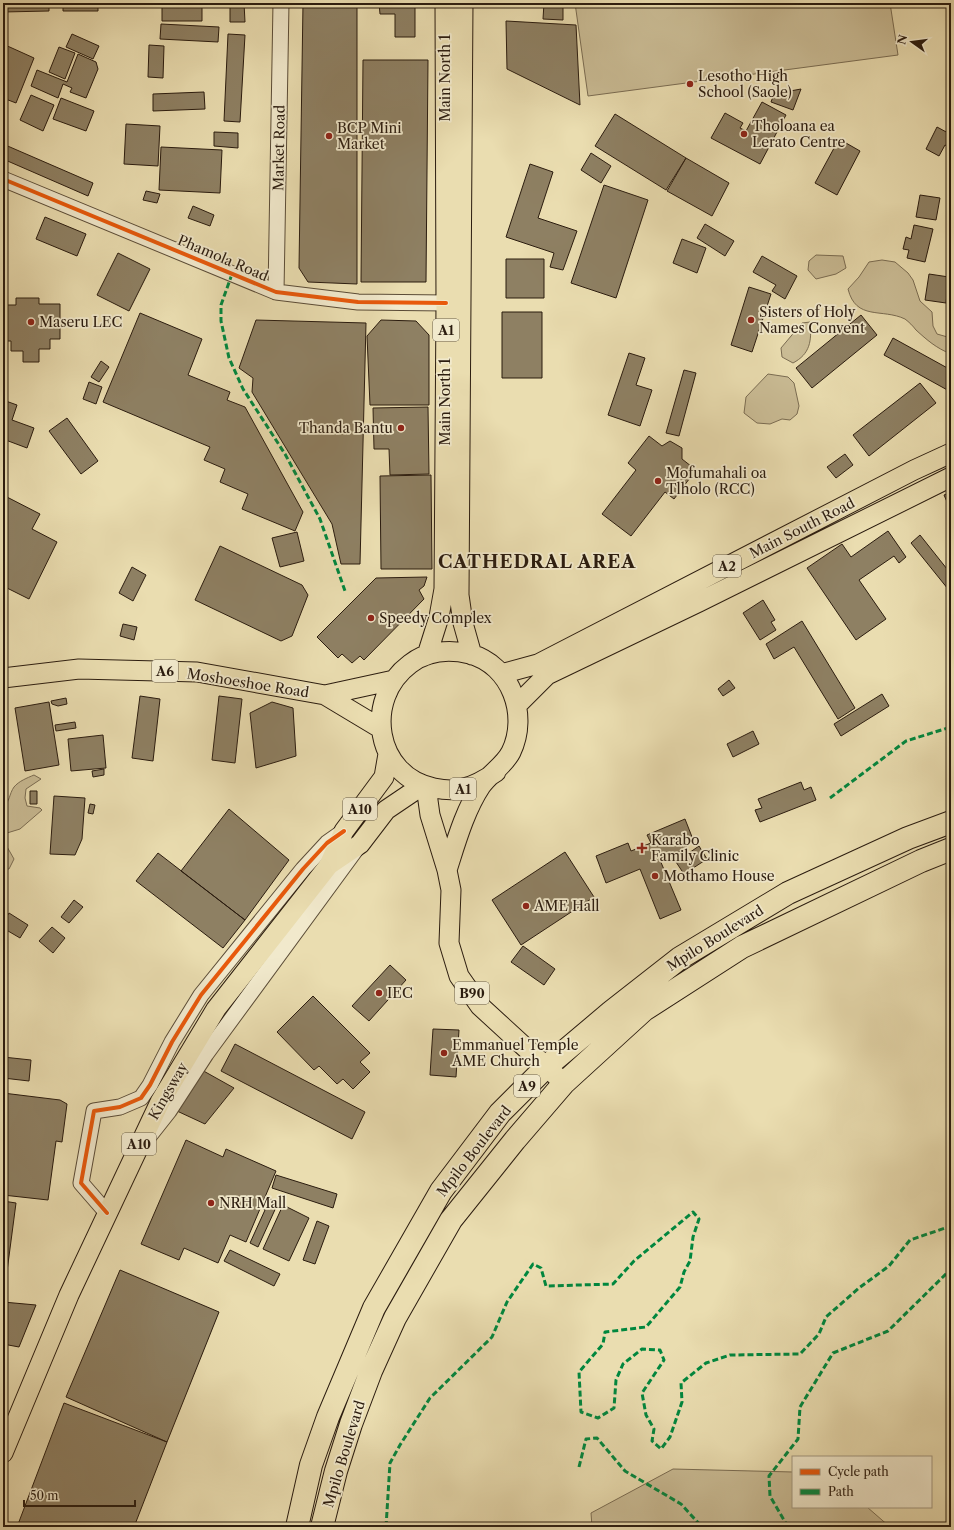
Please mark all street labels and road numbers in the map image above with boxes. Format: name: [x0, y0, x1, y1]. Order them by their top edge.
street label: Main North 1: [436, 34, 454, 122]
street label: Market Road: [269, 104, 289, 191]
street label: Phamola Road: [175, 231, 271, 285]
road number: A1: [433, 319, 459, 341]
street label: Main North 1: [436, 358, 454, 446]
street label: Main South Road: [746, 493, 858, 562]
road number: A2: [713, 555, 741, 577]
road number: A6: [152, 660, 178, 682]
street label: Moshoeshoe Road: [186, 664, 311, 702]
road number: A1: [450, 778, 476, 800]
road number: A10: [343, 798, 377, 820]
street label: Mpilo Boulevard: [663, 901, 767, 975]
road number: B90: [455, 982, 489, 1004]
street label: Kingsway: [144, 1059, 192, 1123]
road number: A9: [514, 1075, 540, 1097]
street label: Mpilo Boulevard: [433, 1101, 516, 1200]
road number: A10: [122, 1133, 156, 1155]
street label: Mpilo Boulevard: [319, 1398, 369, 1510]

